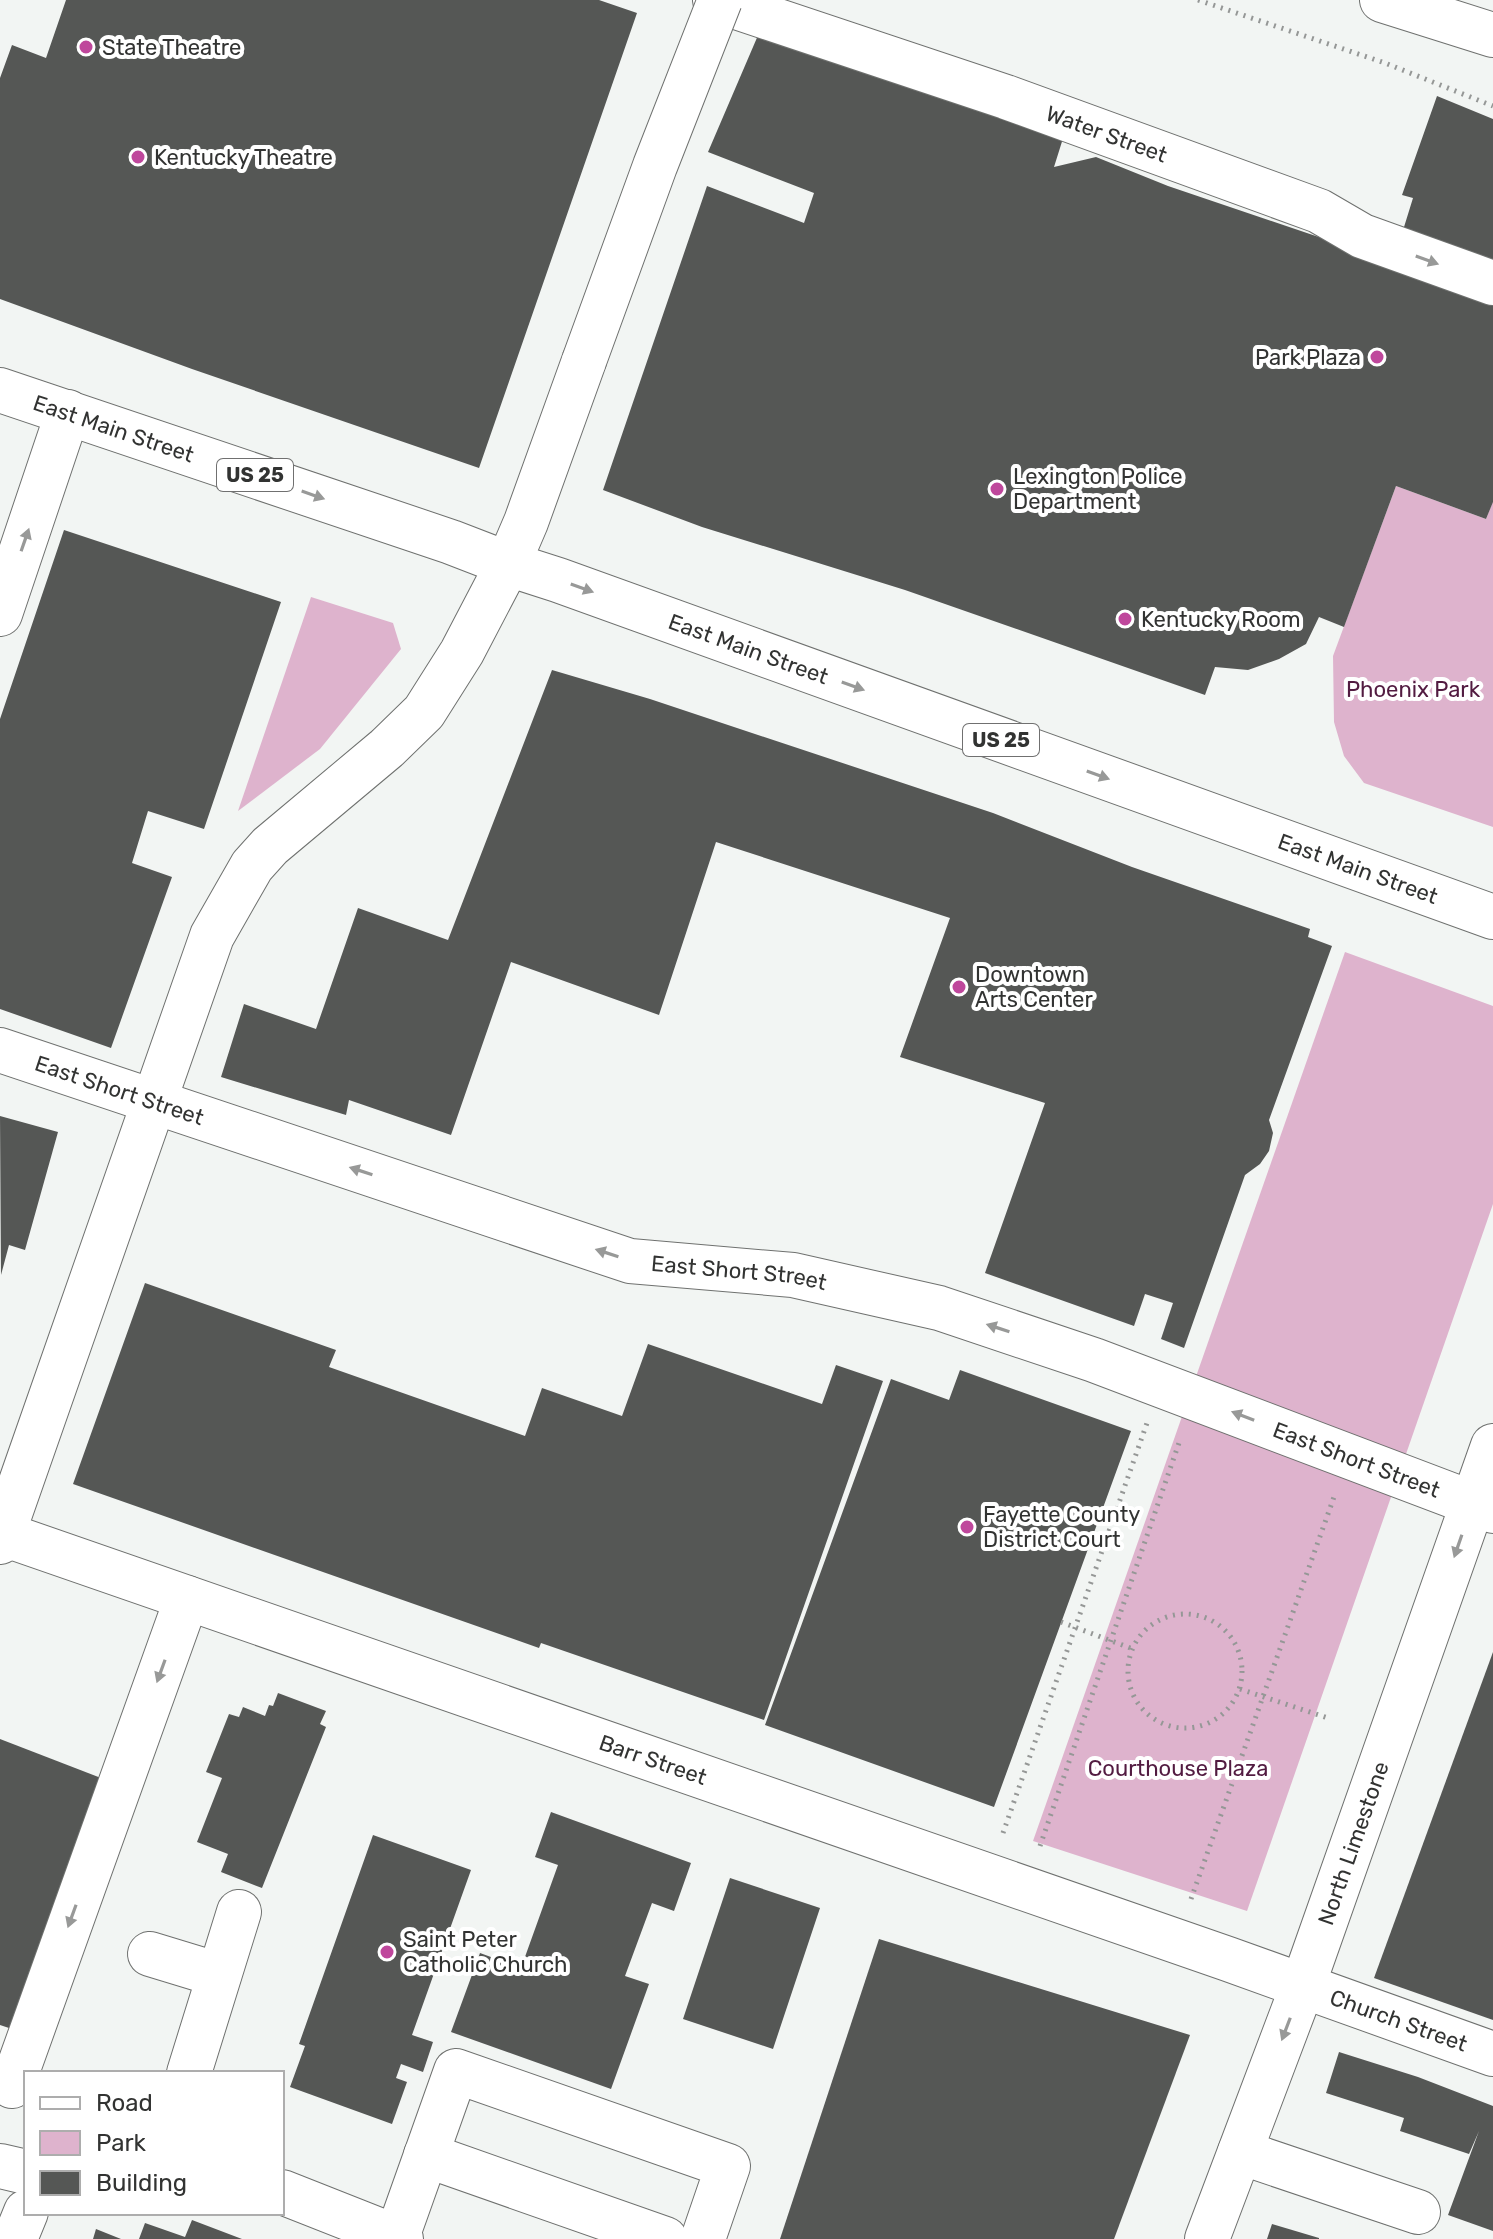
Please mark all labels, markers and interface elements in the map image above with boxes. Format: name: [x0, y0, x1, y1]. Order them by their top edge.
place label: State Theatre: [102, 34, 241, 61]
marker: State Theatre: [77, 38, 95, 56]
street label: Water Street: [1042, 99, 1171, 168]
place label: Kentucky Theatre: [154, 144, 333, 171]
marker: Kentucky Theatre: [129, 148, 147, 166]
one-way arrow: [1416, 254, 1440, 266]
place label: Park Plaza: [1255, 344, 1361, 371]
marker: Park Plaza: [1368, 348, 1386, 366]
street label: East Main Street: [30, 389, 198, 468]
road number: US 25: [217, 459, 293, 491]
place label: Lexington Police Department: [1013, 463, 1183, 515]
marker: Lexington Police Department: [988, 480, 1006, 498]
one-way arrow: [301, 489, 325, 501]
one-way arrow: [19, 527, 31, 551]
one-way arrow: [570, 583, 594, 595]
place label: Kentucky Room: [1141, 606, 1300, 633]
street label: East Main Street: [665, 607, 832, 690]
marker: Kentucky Room: [1116, 610, 1134, 628]
park label: Phoenix Park: [1346, 676, 1481, 703]
one-way arrow: [841, 681, 865, 693]
road number: US 25: [963, 724, 1039, 756]
one-way arrow: [1086, 769, 1110, 781]
street label: East Main Street: [1274, 827, 1442, 910]
place label: Downtown Arts Center: [975, 961, 1093, 1013]
marker: Downtown Arts Center: [950, 978, 968, 996]
street label: East Short Street: [32, 1049, 208, 1131]
one-way arrow: [348, 1164, 372, 1176]
one-way arrow: [595, 1247, 619, 1259]
street label: East Short Street: [650, 1249, 830, 1296]
one-way arrow: [986, 1321, 1010, 1333]
one-way arrow: [1231, 1409, 1255, 1422]
street label: East Short Street: [1269, 1416, 1444, 1503]
place label: Fayette County District Court: [983, 1501, 1140, 1553]
marker: Fayette County District Court: [958, 1518, 976, 1536]
one-way arrow: [1451, 1535, 1464, 1559]
one-way arrow: [155, 1660, 167, 1684]
street label: Barr Street: [596, 1728, 711, 1791]
park label: Courthouse Plaza: [1088, 1755, 1268, 1782]
street label: North Limestone: [1312, 1758, 1394, 1928]
one-way arrow: [65, 1904, 78, 1928]
place label: Saint Peter Catholic Church: [403, 1926, 568, 1978]
marker: Saint Peter Catholic Church: [378, 1943, 396, 1961]
street label: Church Street: [1326, 1983, 1471, 2057]
one-way arrow: [1279, 2017, 1292, 2041]
legend: [24, 2071, 284, 2215]
text: Road: [96, 2089, 153, 2117]
text: Park: [96, 2129, 147, 2157]
text: Building: [96, 2169, 187, 2197]

